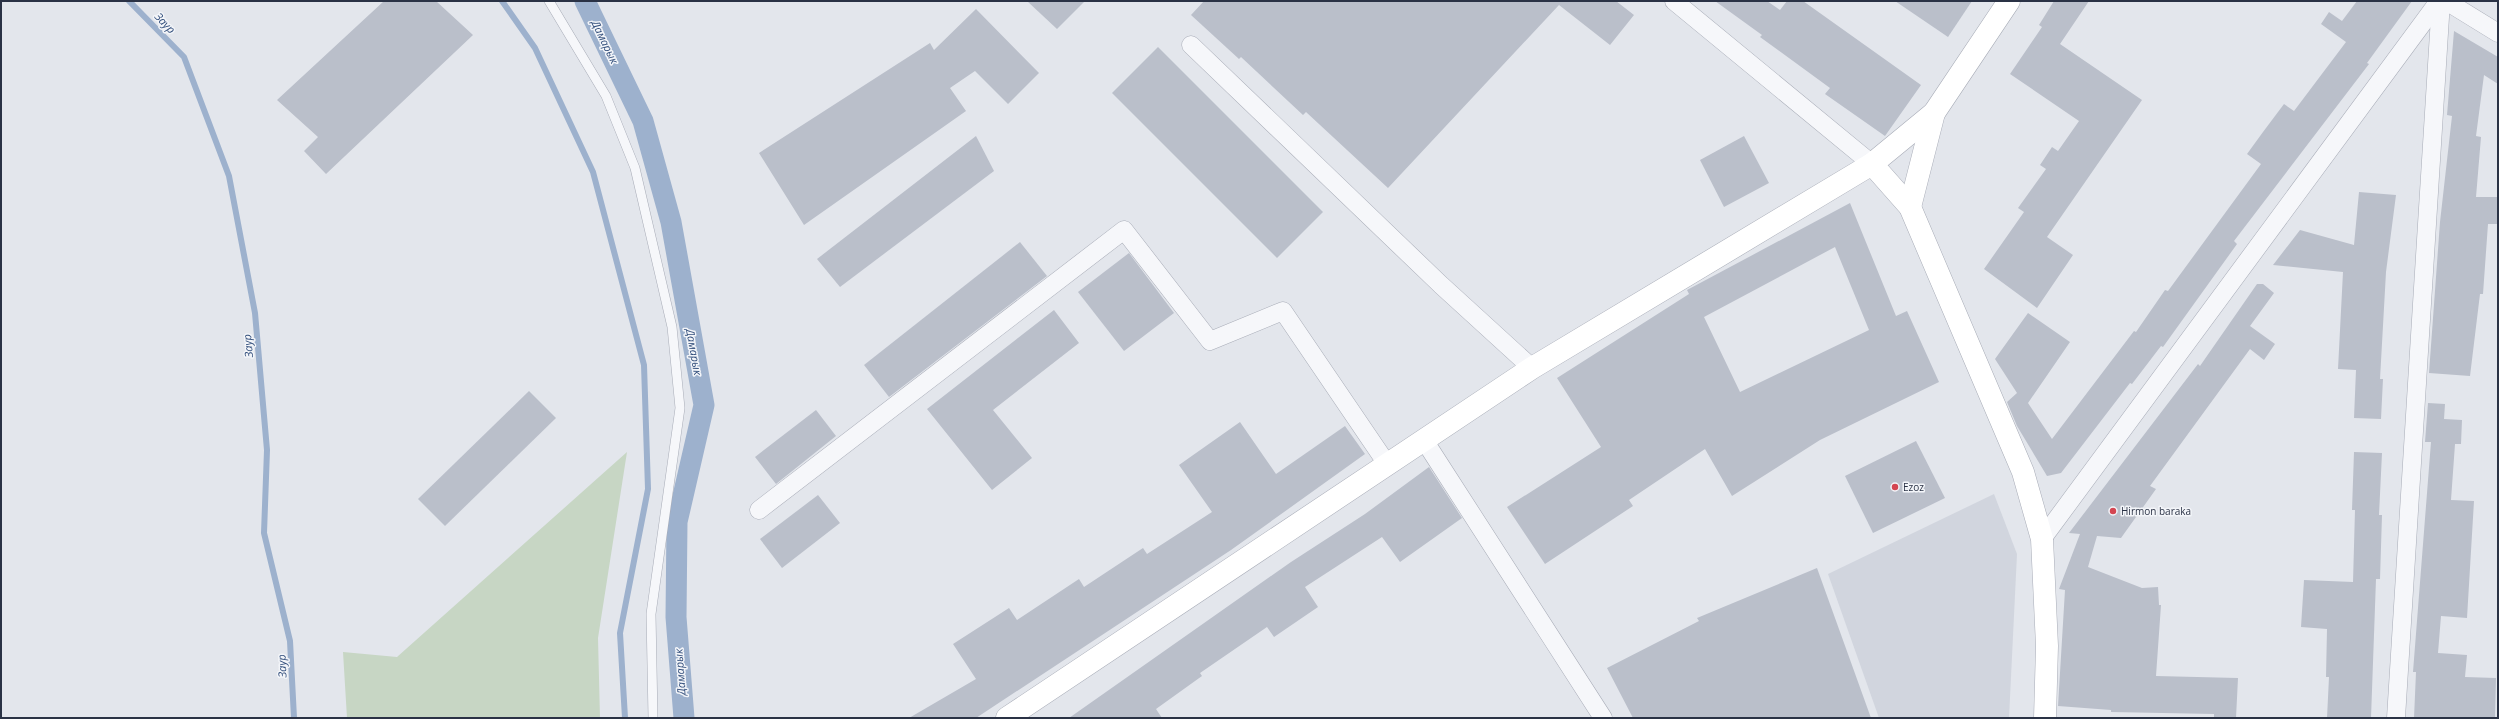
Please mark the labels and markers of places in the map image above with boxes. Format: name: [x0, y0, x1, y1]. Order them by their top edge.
place label: Ezoz: [1903, 480, 1924, 494]
marker: Ezoz: [1890, 482, 1900, 492]
place label: Hirmon baraka: [2121, 504, 2191, 518]
marker: Hirmon baraka: [2108, 506, 2118, 516]

